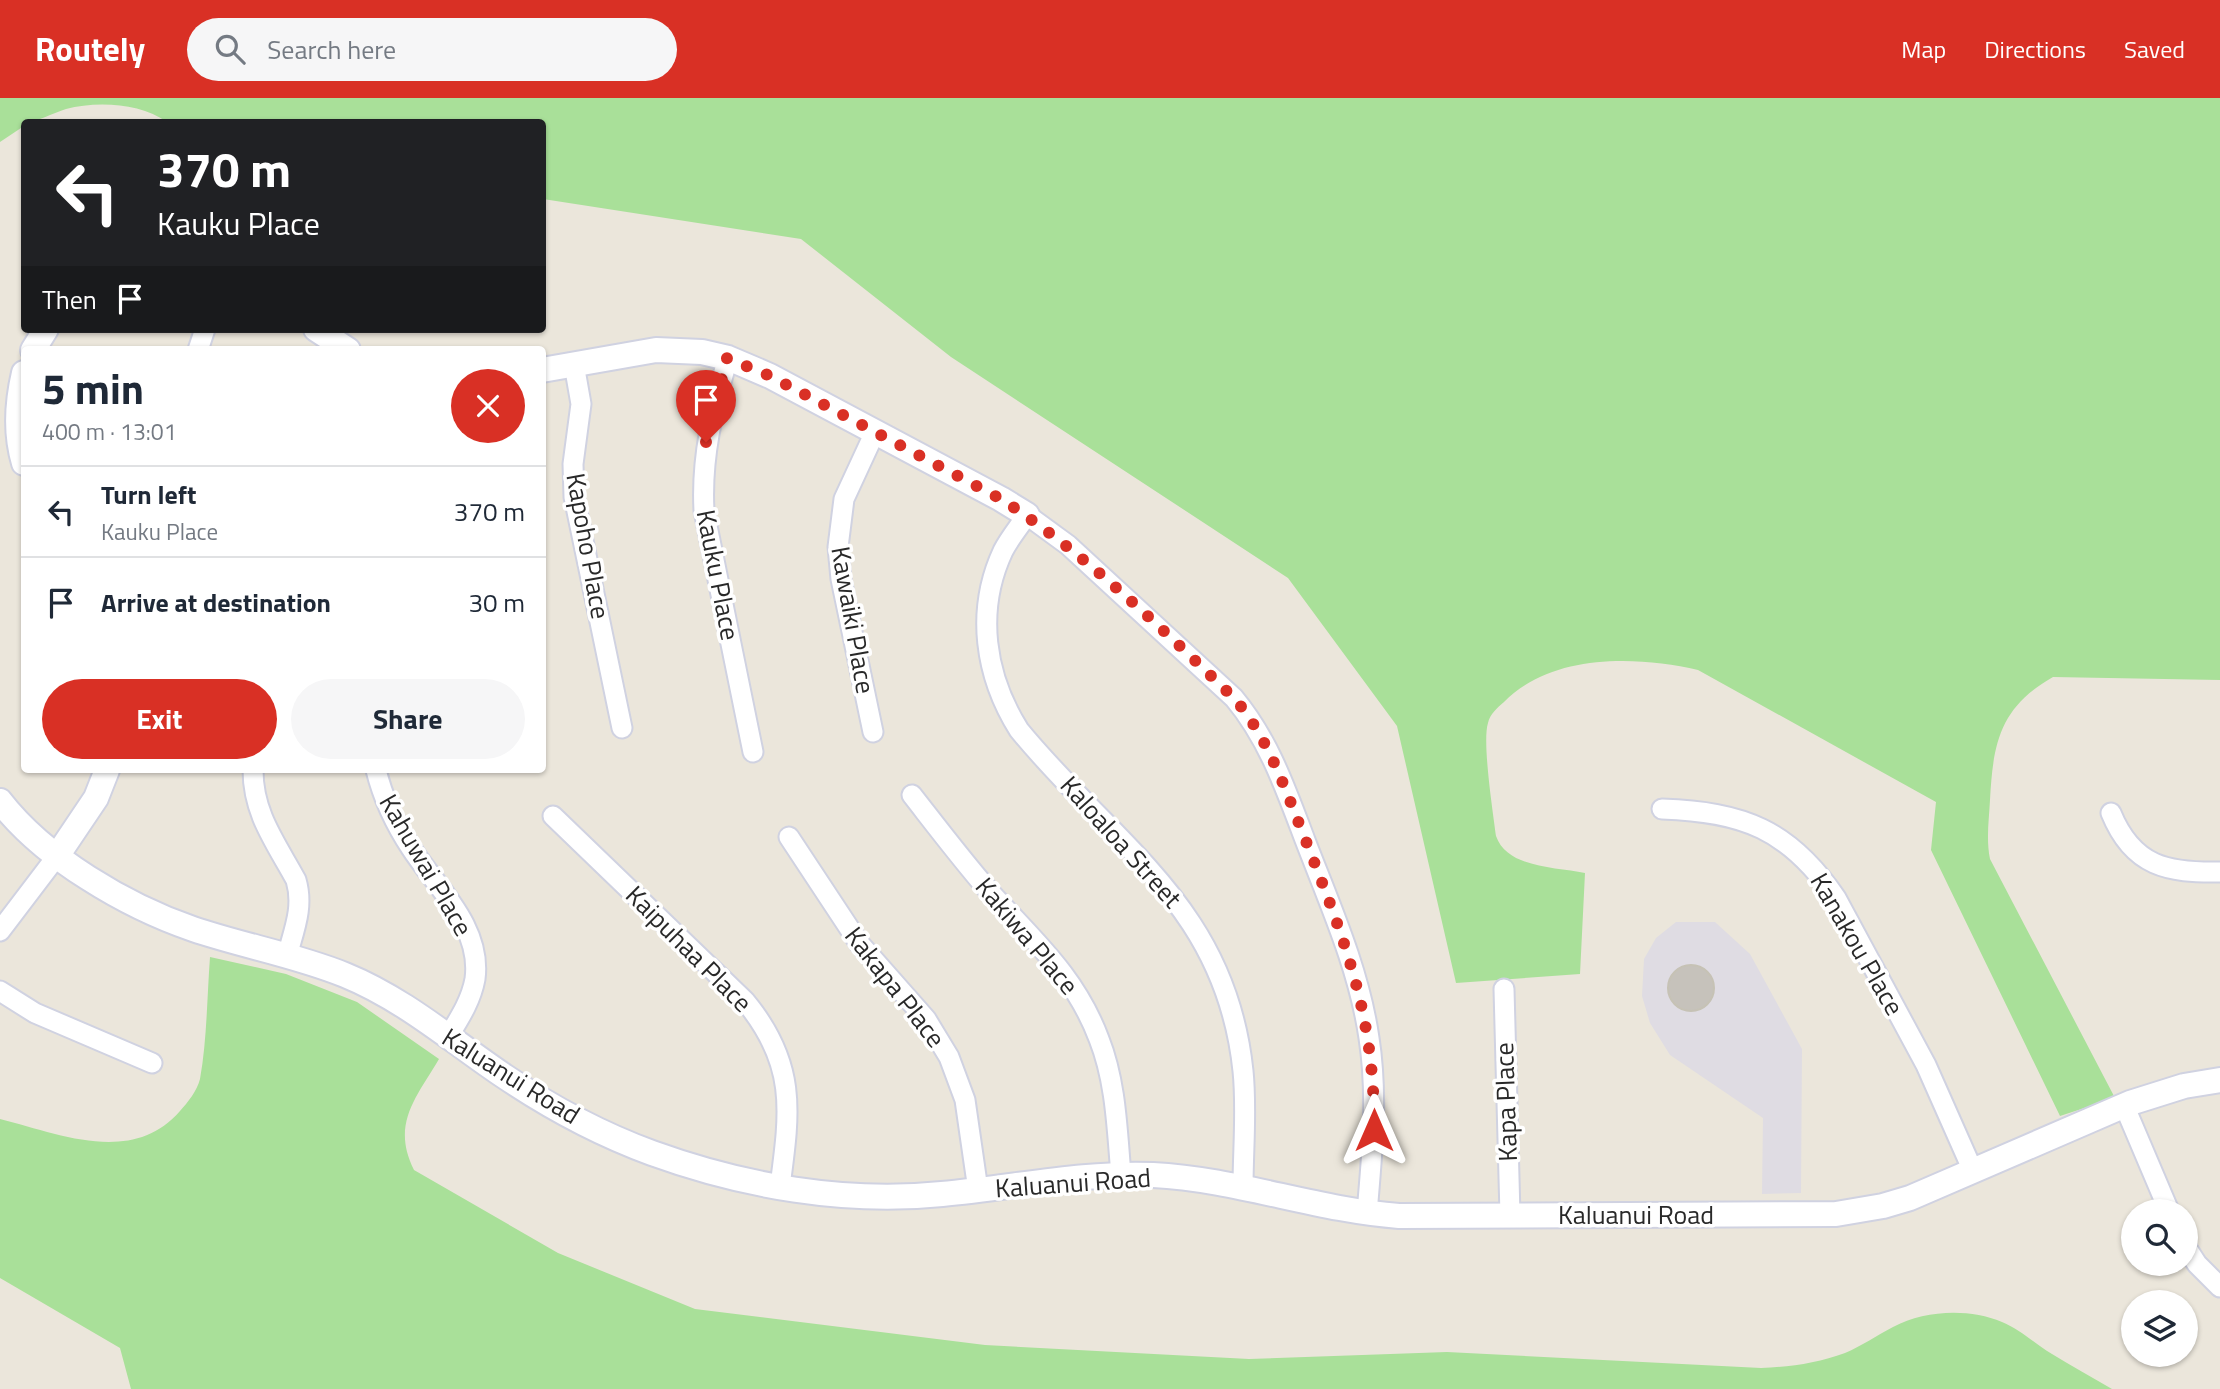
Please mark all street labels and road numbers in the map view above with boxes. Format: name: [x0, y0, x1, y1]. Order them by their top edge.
street label: Kapoho Place: [556, 470, 620, 622]
street label: Kauku Place: [687, 506, 750, 644]
street label: Kawaiki Place: [821, 543, 886, 697]
street label: Kaloaloa Street: [1051, 767, 1191, 916]
street label: Kahuwai Place: [370, 786, 483, 943]
street label: Kanakou Place: [1801, 865, 1914, 1022]
street label: Kakiwa Place: [966, 868, 1088, 1003]
street label: Kaipuhaa Place: [617, 876, 762, 1021]
street label: Kakapa Place: [836, 918, 955, 1056]
street label: Kaluanui Road: [435, 1018, 588, 1133]
street label: Kapa Place: [1484, 1042, 1527, 1162]
street label: Kaluanui Road: [994, 1158, 1152, 1207]
street label: Kaluanui Road: [1558, 1195, 1714, 1234]

